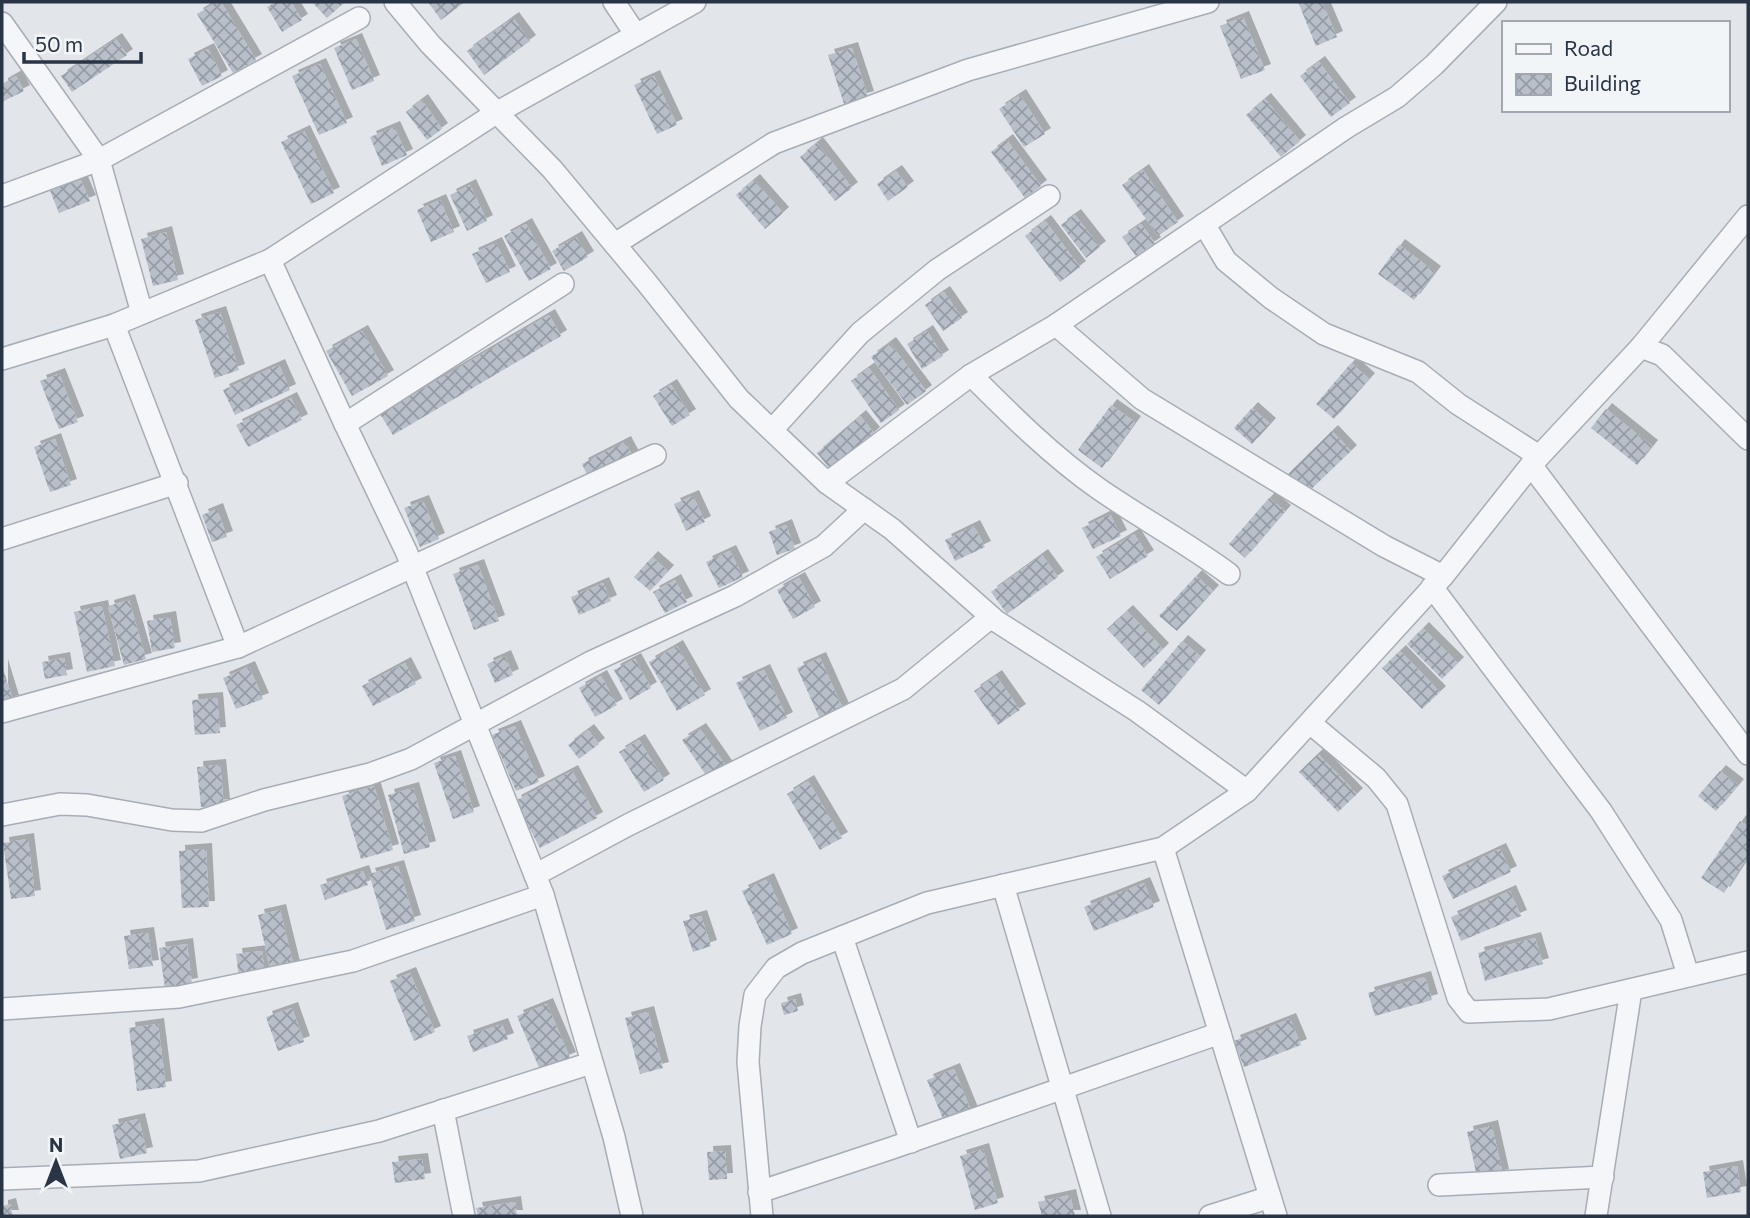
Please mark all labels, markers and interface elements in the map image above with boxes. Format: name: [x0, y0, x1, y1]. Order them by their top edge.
scale bar: [24, 21, 142, 65]
legend: [1502, 21, 1729, 112]
text: 50 m: [35, 31, 83, 56]
text: Road: [1564, 35, 1613, 60]
text: Building: [1564, 70, 1641, 95]
north arrow: [21, 1127, 91, 1197]
text: N: [49, 1133, 63, 1156]

